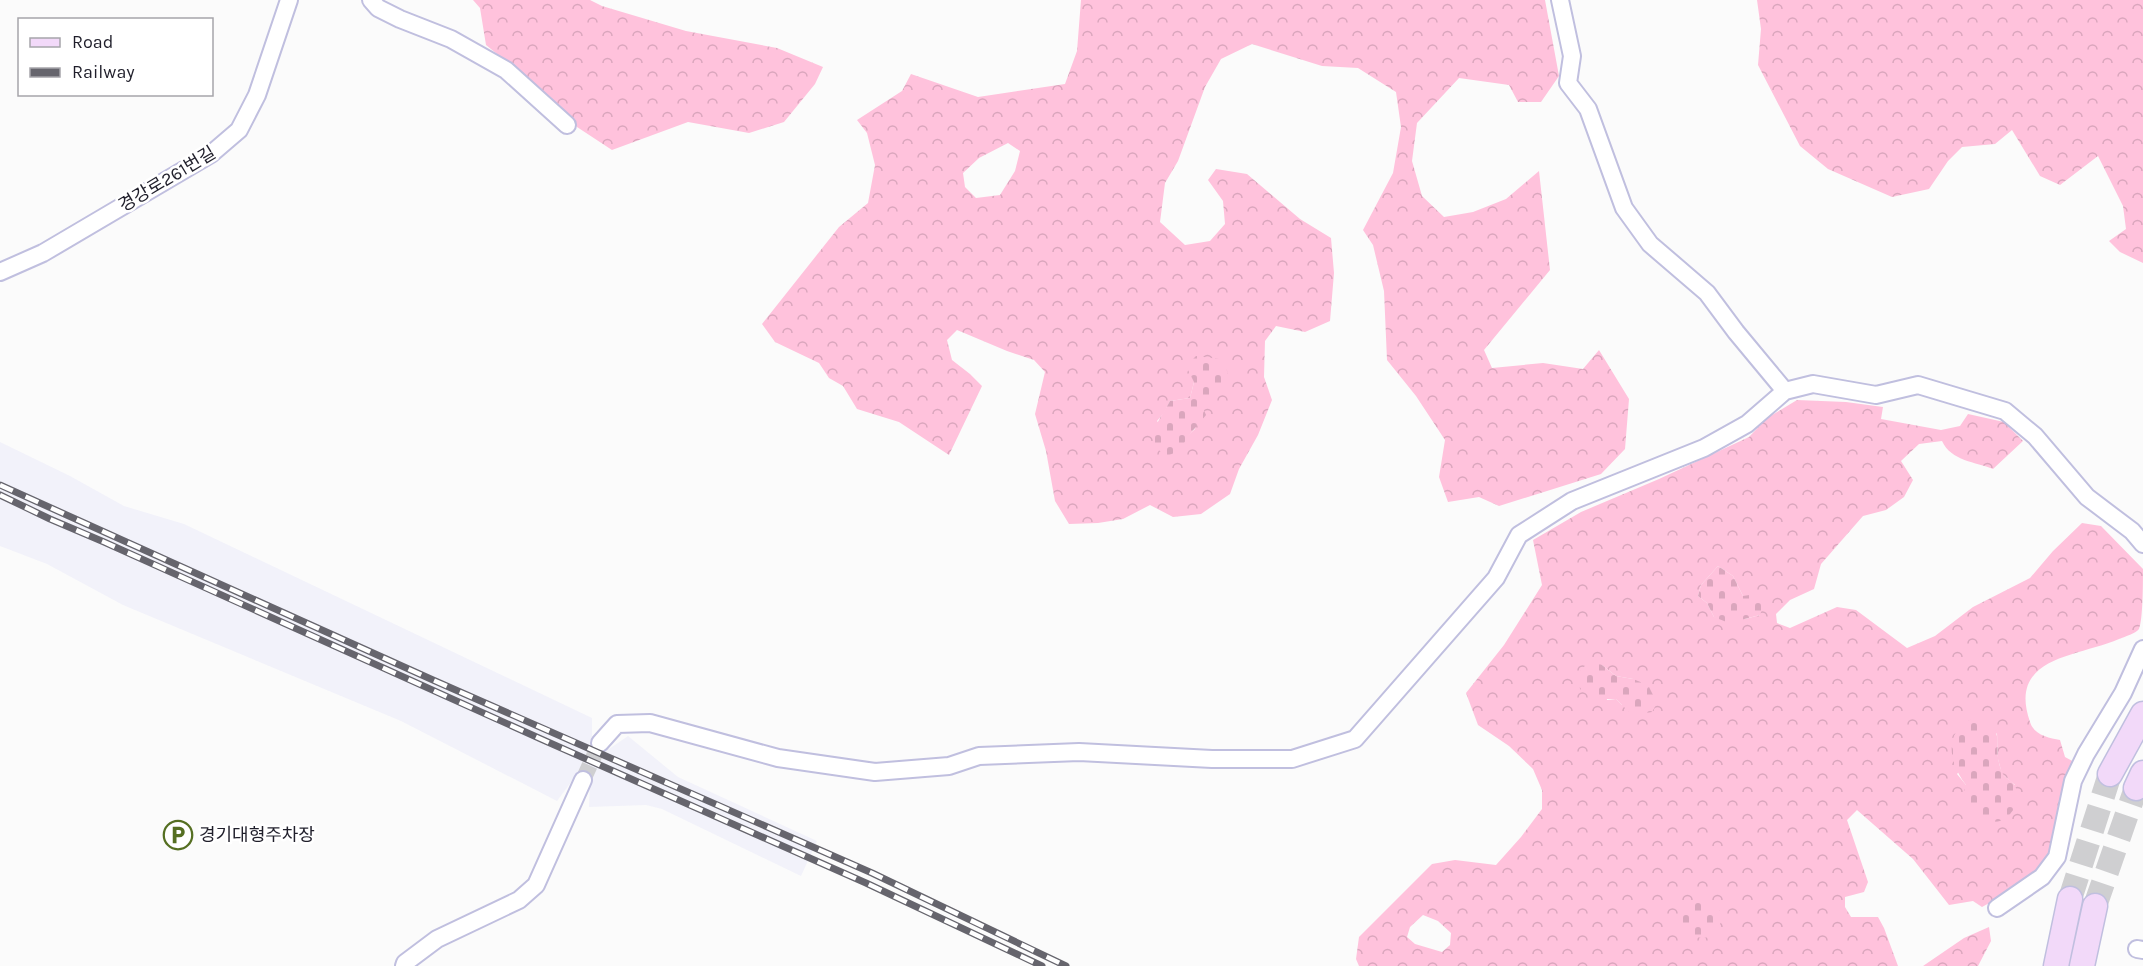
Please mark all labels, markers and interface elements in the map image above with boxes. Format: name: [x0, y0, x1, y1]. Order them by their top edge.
legend: [18, 18, 213, 96]
text: Road: [72, 31, 113, 53]
text: Railway: [72, 61, 135, 83]
street label: 경강로261번길: [114, 141, 220, 217]
parking icon: 경기대형주차장: [162, 819, 194, 851]
place label: 경기대형주차장: [199, 824, 315, 846]

